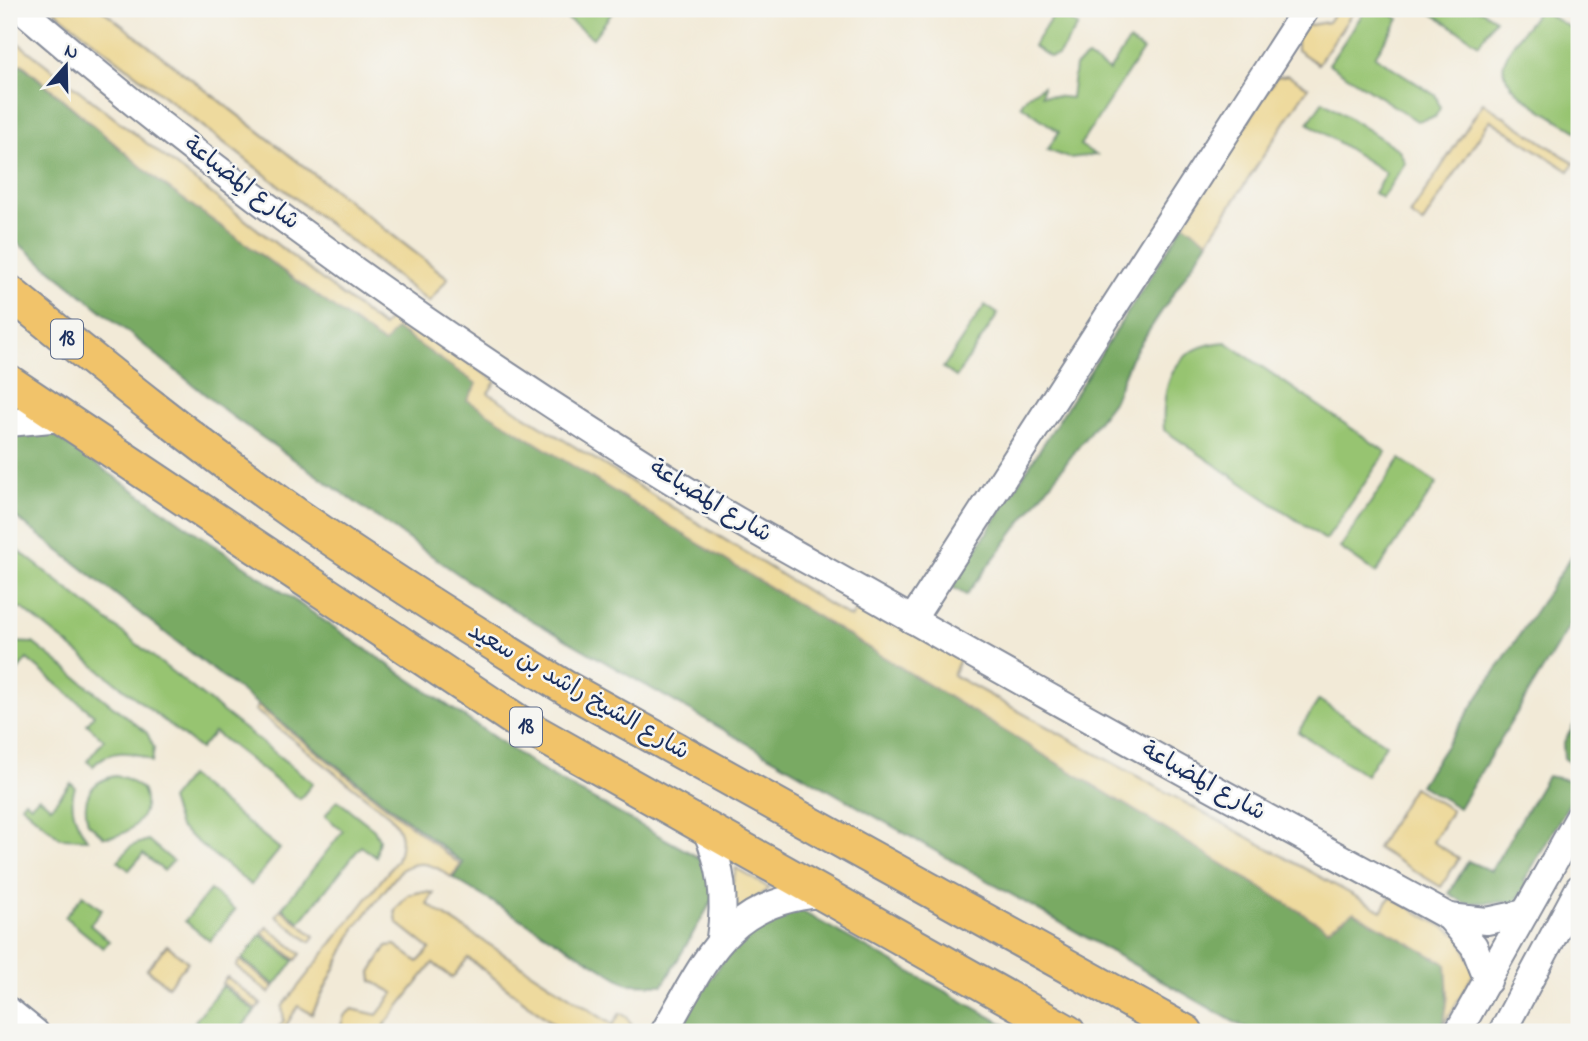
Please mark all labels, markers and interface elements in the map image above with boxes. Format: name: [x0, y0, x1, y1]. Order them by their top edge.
north arrow: [32, 32, 102, 102]
text: N: [60, 37, 82, 67]
street label: شارع المِضباعة: [175, 129, 307, 239]
road number: 18: [51, 320, 83, 358]
street label: شارع المِضباعة: [642, 452, 778, 552]
street label: شارع الشيخ راشد بن سعيد: [461, 614, 695, 770]
road number: 18: [510, 708, 542, 747]
street label: شارع المِضباعة: [1134, 733, 1272, 831]

